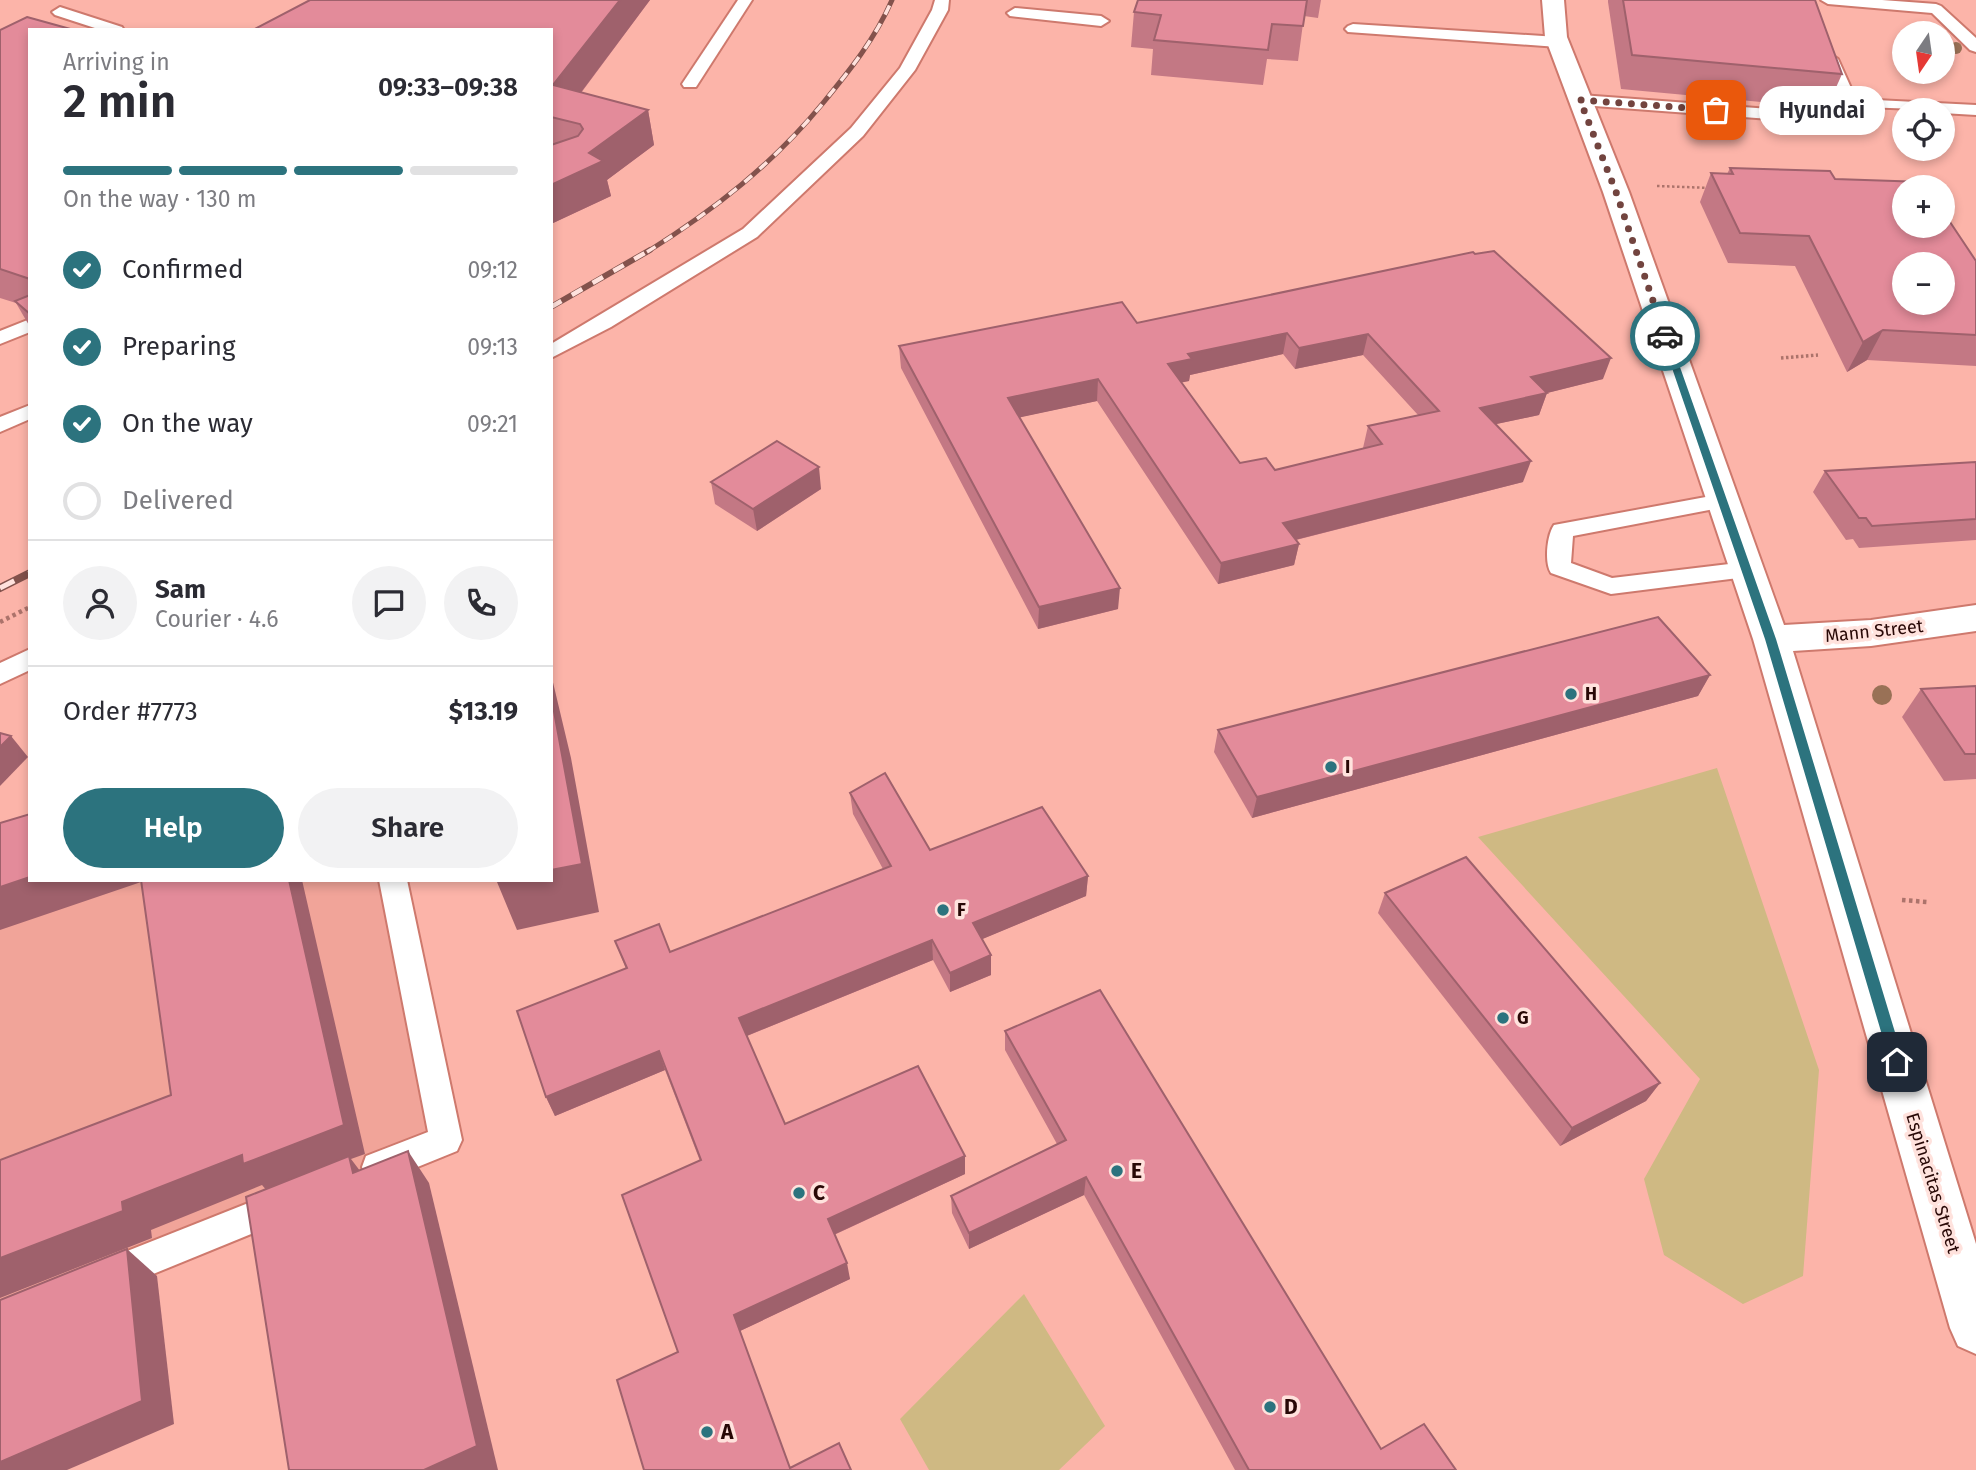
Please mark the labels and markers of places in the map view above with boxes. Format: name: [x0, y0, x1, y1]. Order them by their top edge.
pin: [1686, 80, 1746, 140]
callout: Hyundai: [1758, 86, 1884, 134]
place label: H: [1585, 683, 1597, 705]
marker: H: [1563, 686, 1579, 702]
place label: I: [1345, 756, 1350, 778]
marker: I: [1323, 759, 1339, 775]
place label: F: [957, 899, 966, 921]
marker: F: [935, 902, 951, 918]
place label: G: [1517, 1007, 1529, 1029]
marker: G: [1495, 1010, 1511, 1026]
pin: [1867, 1032, 1927, 1092]
place label: E: [1131, 1158, 1142, 1184]
marker: E: [1109, 1163, 1125, 1179]
place label: C: [813, 1180, 825, 1206]
marker: C: [791, 1185, 807, 1201]
place label: D: [1284, 1394, 1298, 1420]
marker: D: [1262, 1399, 1278, 1415]
place label: A: [720, 1419, 734, 1445]
marker: A: [699, 1424, 715, 1440]

